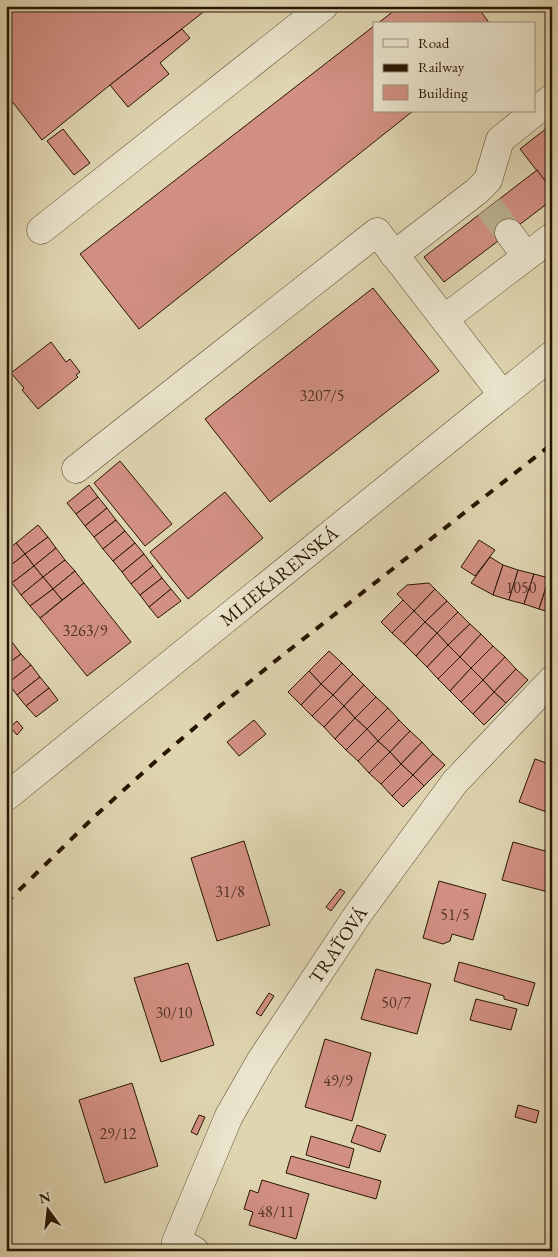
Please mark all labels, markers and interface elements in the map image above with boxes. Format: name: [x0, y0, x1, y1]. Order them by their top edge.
legend: [373, 22, 536, 112]
text: Road: [418, 33, 450, 52]
text: Railway: [418, 57, 465, 76]
text: Building: [418, 83, 468, 102]
house number: 3207/5: [300, 385, 344, 406]
street label: MLIEKARENSKÁ: [215, 520, 344, 632]
house number: 1050: [506, 577, 537, 598]
house number: 3263/9: [63, 620, 108, 641]
house number: 31/8: [215, 881, 245, 902]
street label: TRAŤOVÁ: [303, 901, 373, 988]
house number: 51/5: [440, 904, 470, 925]
house number: 50/7: [381, 992, 411, 1013]
house number: 30/10: [155, 1002, 193, 1023]
house number: 49/9: [323, 1070, 353, 1091]
house number: 29/12: [99, 1123, 137, 1144]
north arrow: [22, 1184, 72, 1234]
text: N: [37, 1187, 53, 1208]
house number: 48/11: [257, 1201, 295, 1222]

